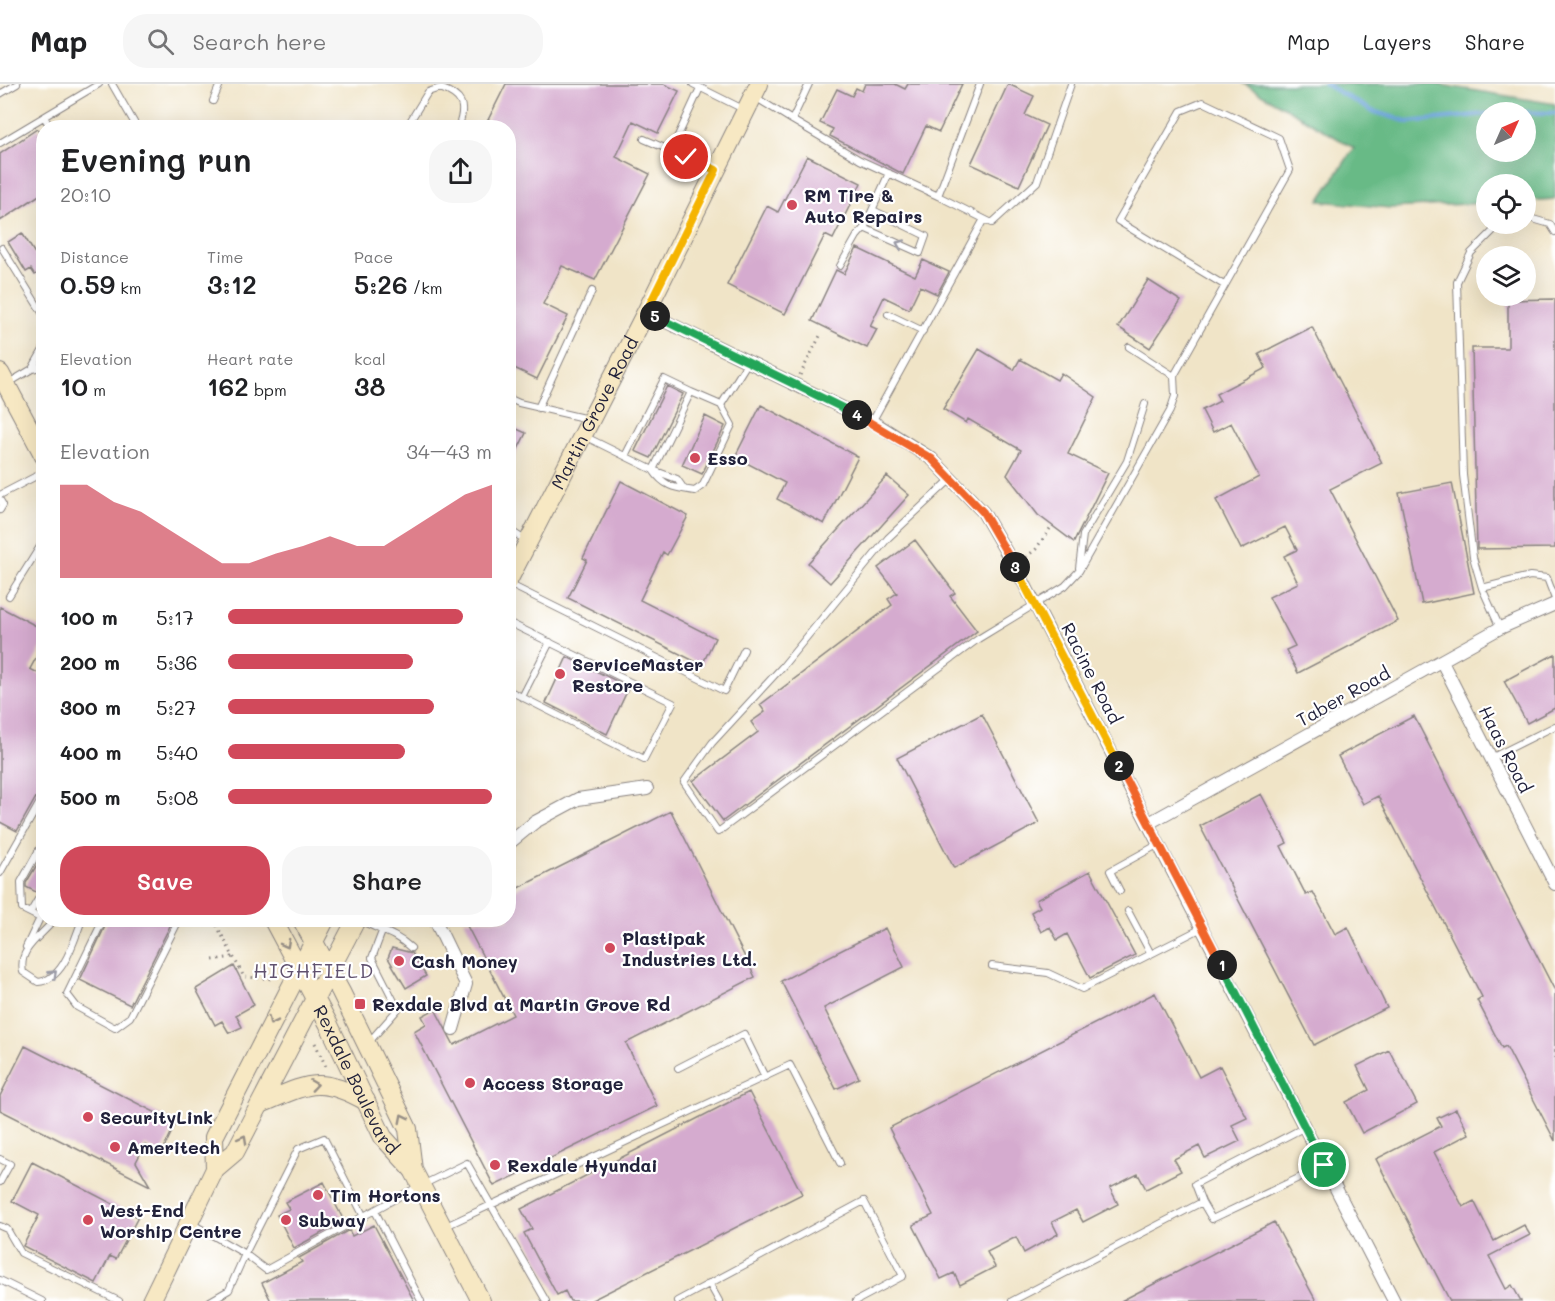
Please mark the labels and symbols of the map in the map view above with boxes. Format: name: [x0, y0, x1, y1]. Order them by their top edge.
north arrow: [1476, 102, 1536, 162]
pin: [660, 131, 711, 182]
place label: RM Tire & Auto Repairs: [804, 183, 922, 228]
marker: RM Tire & Auto Repairs: [785, 198, 799, 212]
one-way arrow: [895, 240, 906, 252]
pin: 5: [640, 301, 670, 331]
street label: Martin Grove Road: [545, 333, 643, 493]
pin: 4: [842, 400, 872, 430]
place label: Esso: [707, 446, 748, 470]
marker: Esso: [688, 451, 702, 465]
pin: 3: [1000, 552, 1030, 582]
street label: Racine Road: [1056, 618, 1128, 728]
place label: ServiceMaster Restore: [572, 652, 704, 697]
street label: Taber Road: [1292, 660, 1394, 732]
marker: ServiceMaster Restore: [553, 667, 567, 681]
street label: Haas Road: [1474, 701, 1538, 797]
pin: 2: [1104, 751, 1134, 781]
place label: Plastipak Industries Ltd.: [622, 926, 757, 971]
one-way arrow: [279, 938, 290, 949]
marker: Plastipak Industries Ltd.: [603, 941, 617, 955]
place label: Cash Money: [411, 949, 518, 973]
pin: 1: [1207, 950, 1237, 980]
marker: Cash Money: [392, 954, 406, 968]
district label: HIGHFIELD: [253, 957, 375, 983]
one-way arrow: [46, 970, 56, 981]
place label: Rexdale Blvd at Martin Grove Rd: [372, 992, 670, 1016]
marker: Rexdale Blvd at Martin Grove Rd: [353, 997, 367, 1011]
street label: Rexdale Boulevard: [308, 1001, 405, 1159]
one-way arrow: [267, 1014, 279, 1025]
place label: Access Storage: [482, 1071, 624, 1095]
marker: Access Storage: [463, 1076, 477, 1090]
one-way arrow: [310, 1080, 319, 1092]
place label: SecurityLink: [100, 1105, 213, 1129]
marker: SecurityLink: [81, 1110, 95, 1124]
one-way arrow: [399, 1113, 410, 1124]
place label: Ameritech: [127, 1135, 220, 1159]
one-way arrow: [236, 1135, 247, 1145]
pin: [1298, 1139, 1349, 1190]
marker: Ameritech: [108, 1140, 122, 1154]
place label: Rexdale Hyundai: [507, 1153, 658, 1177]
marker: Rexdale Hyundai: [488, 1158, 502, 1172]
place label: Tim Hortons: [330, 1183, 441, 1207]
marker: Tim Hortons: [311, 1188, 325, 1202]
place label: West-End Worship Centre: [100, 1198, 242, 1243]
place label: Subway: [298, 1208, 366, 1232]
marker: West-End Worship Centre: [81, 1213, 95, 1227]
marker: Subway: [279, 1213, 293, 1227]

